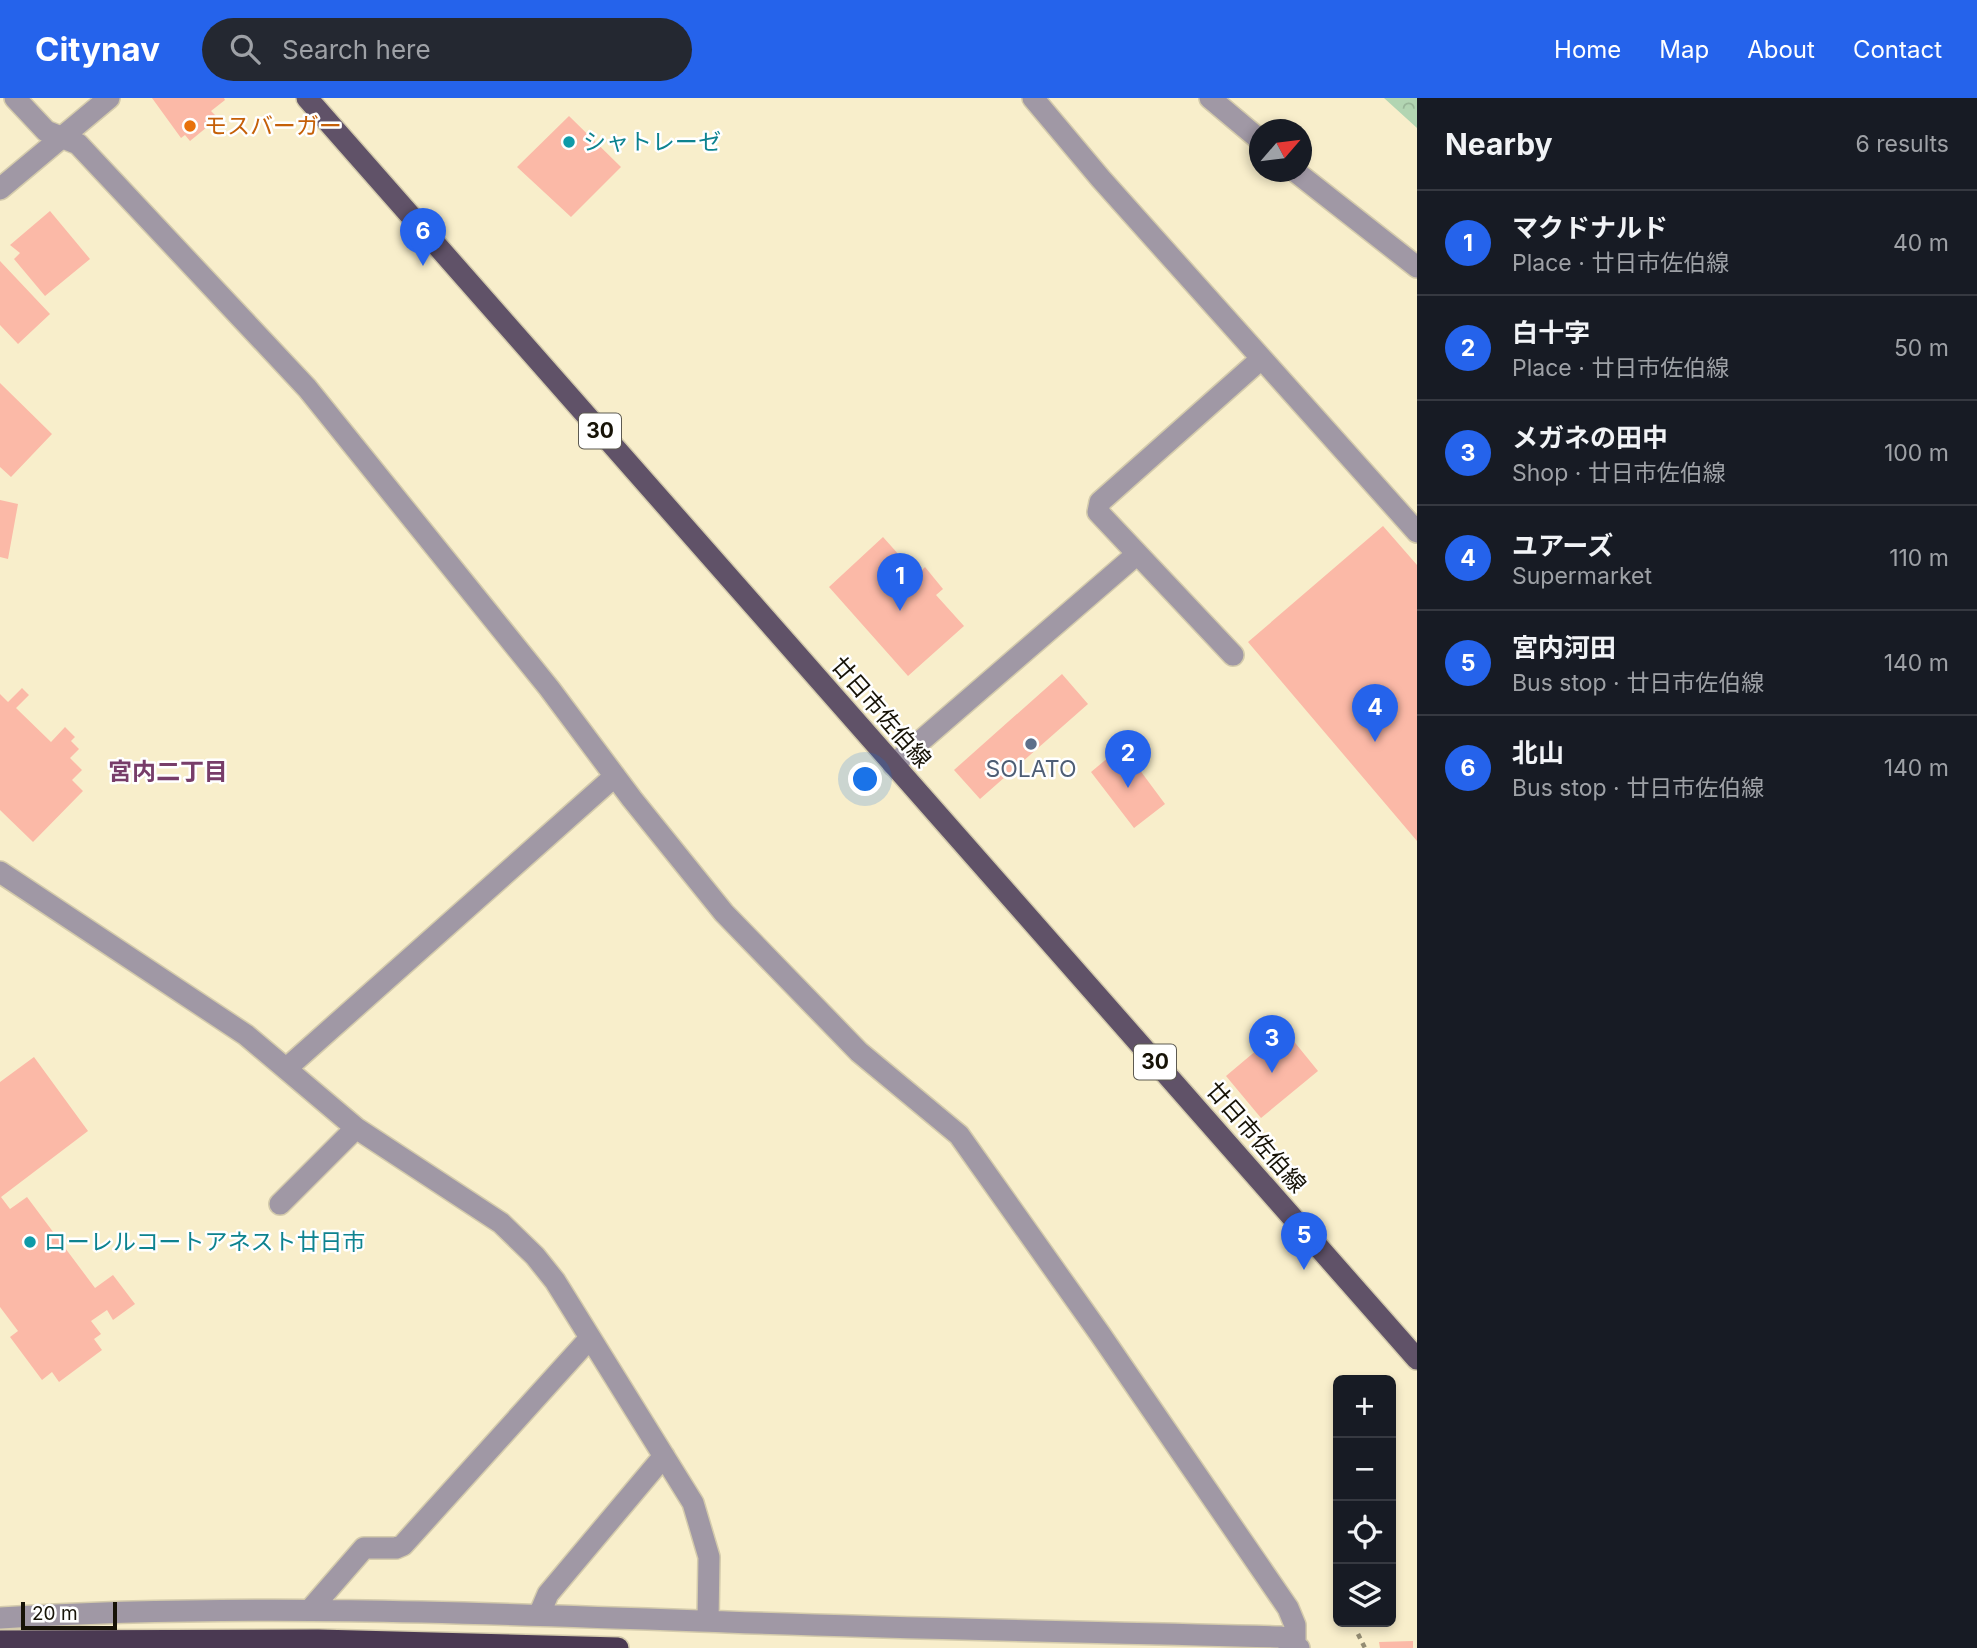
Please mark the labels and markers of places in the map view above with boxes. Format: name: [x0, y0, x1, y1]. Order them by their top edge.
place label: モスバーガー: [204, 112, 342, 140]
marker: モスバーガー: [182, 118, 198, 134]
place label: シャトレーゼ: [583, 128, 721, 156]
marker: シャトレーゼ: [561, 134, 577, 150]
pin: 6: [400, 208, 446, 266]
pin: 1: [877, 553, 923, 611]
pin: 4: [1352, 684, 1398, 742]
pin: 2: [1105, 730, 1151, 788]
marker: SOLATO: [1023, 736, 1039, 752]
place label: SOLATO: [985, 755, 1077, 783]
pin: 3: [1249, 1015, 1295, 1073]
pin: 5: [1281, 1212, 1327, 1270]
place label: ローレルコートアネスト廿日市: [44, 1228, 366, 1256]
marker: ローレルコートアネスト廿日市: [22, 1234, 38, 1250]

